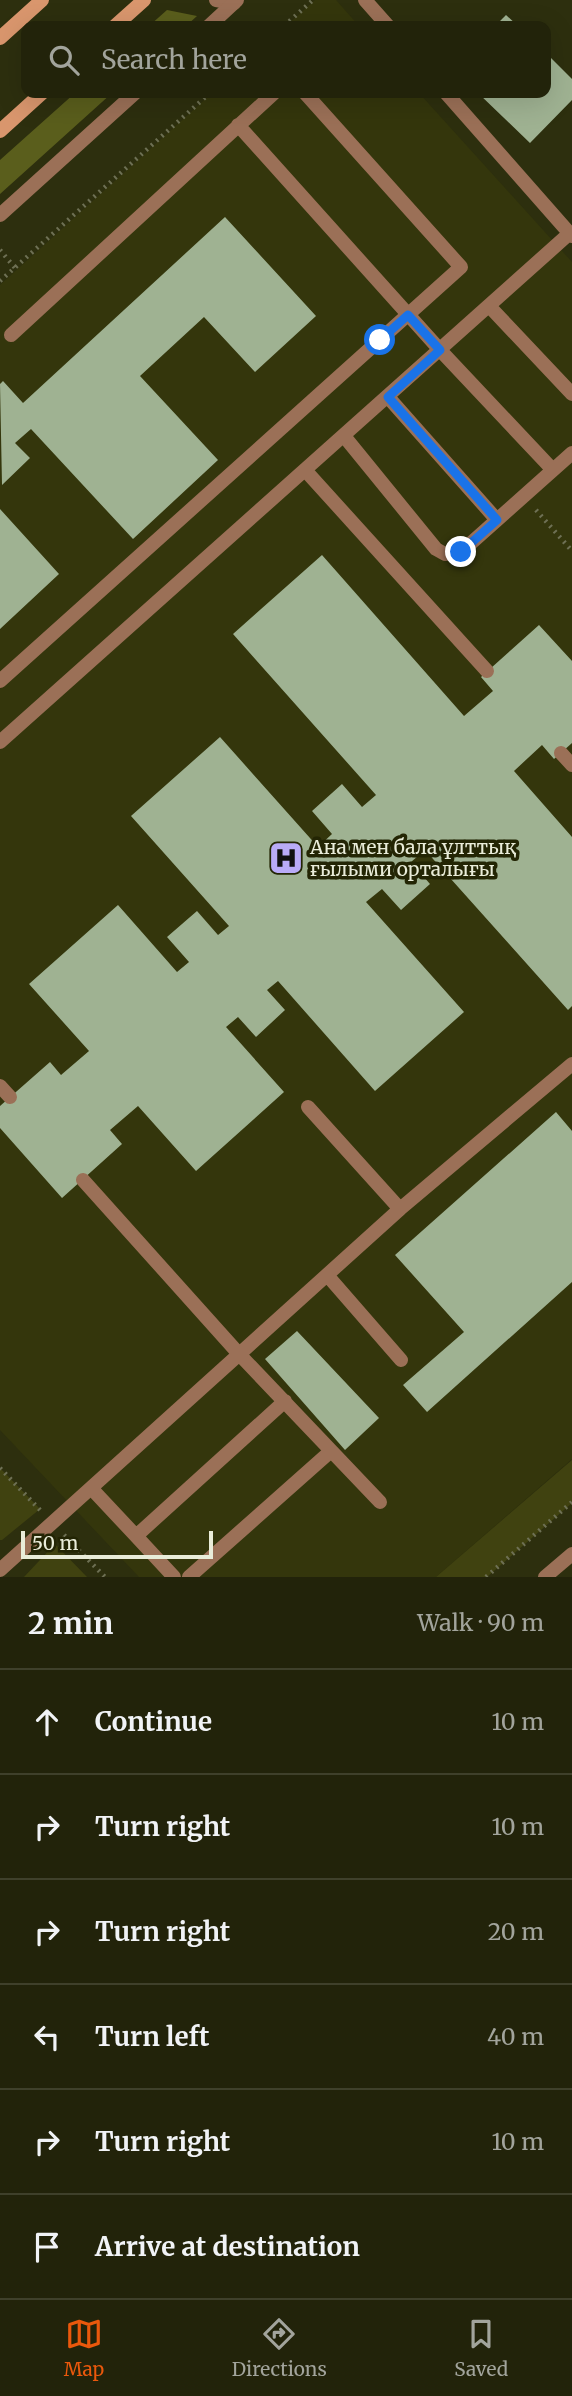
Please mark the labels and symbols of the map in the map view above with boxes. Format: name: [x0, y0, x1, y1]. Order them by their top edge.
route start: [364, 324, 395, 355]
route end: [445, 536, 476, 567]
place label: Ана мен бала ұлттық ғылыми орталығы: [309, 835, 516, 881]
hospital icon: Ана мен бала ұлттық ғылыми орталығы: [267, 839, 305, 877]
scale bar: [21, 1528, 214, 1560]

